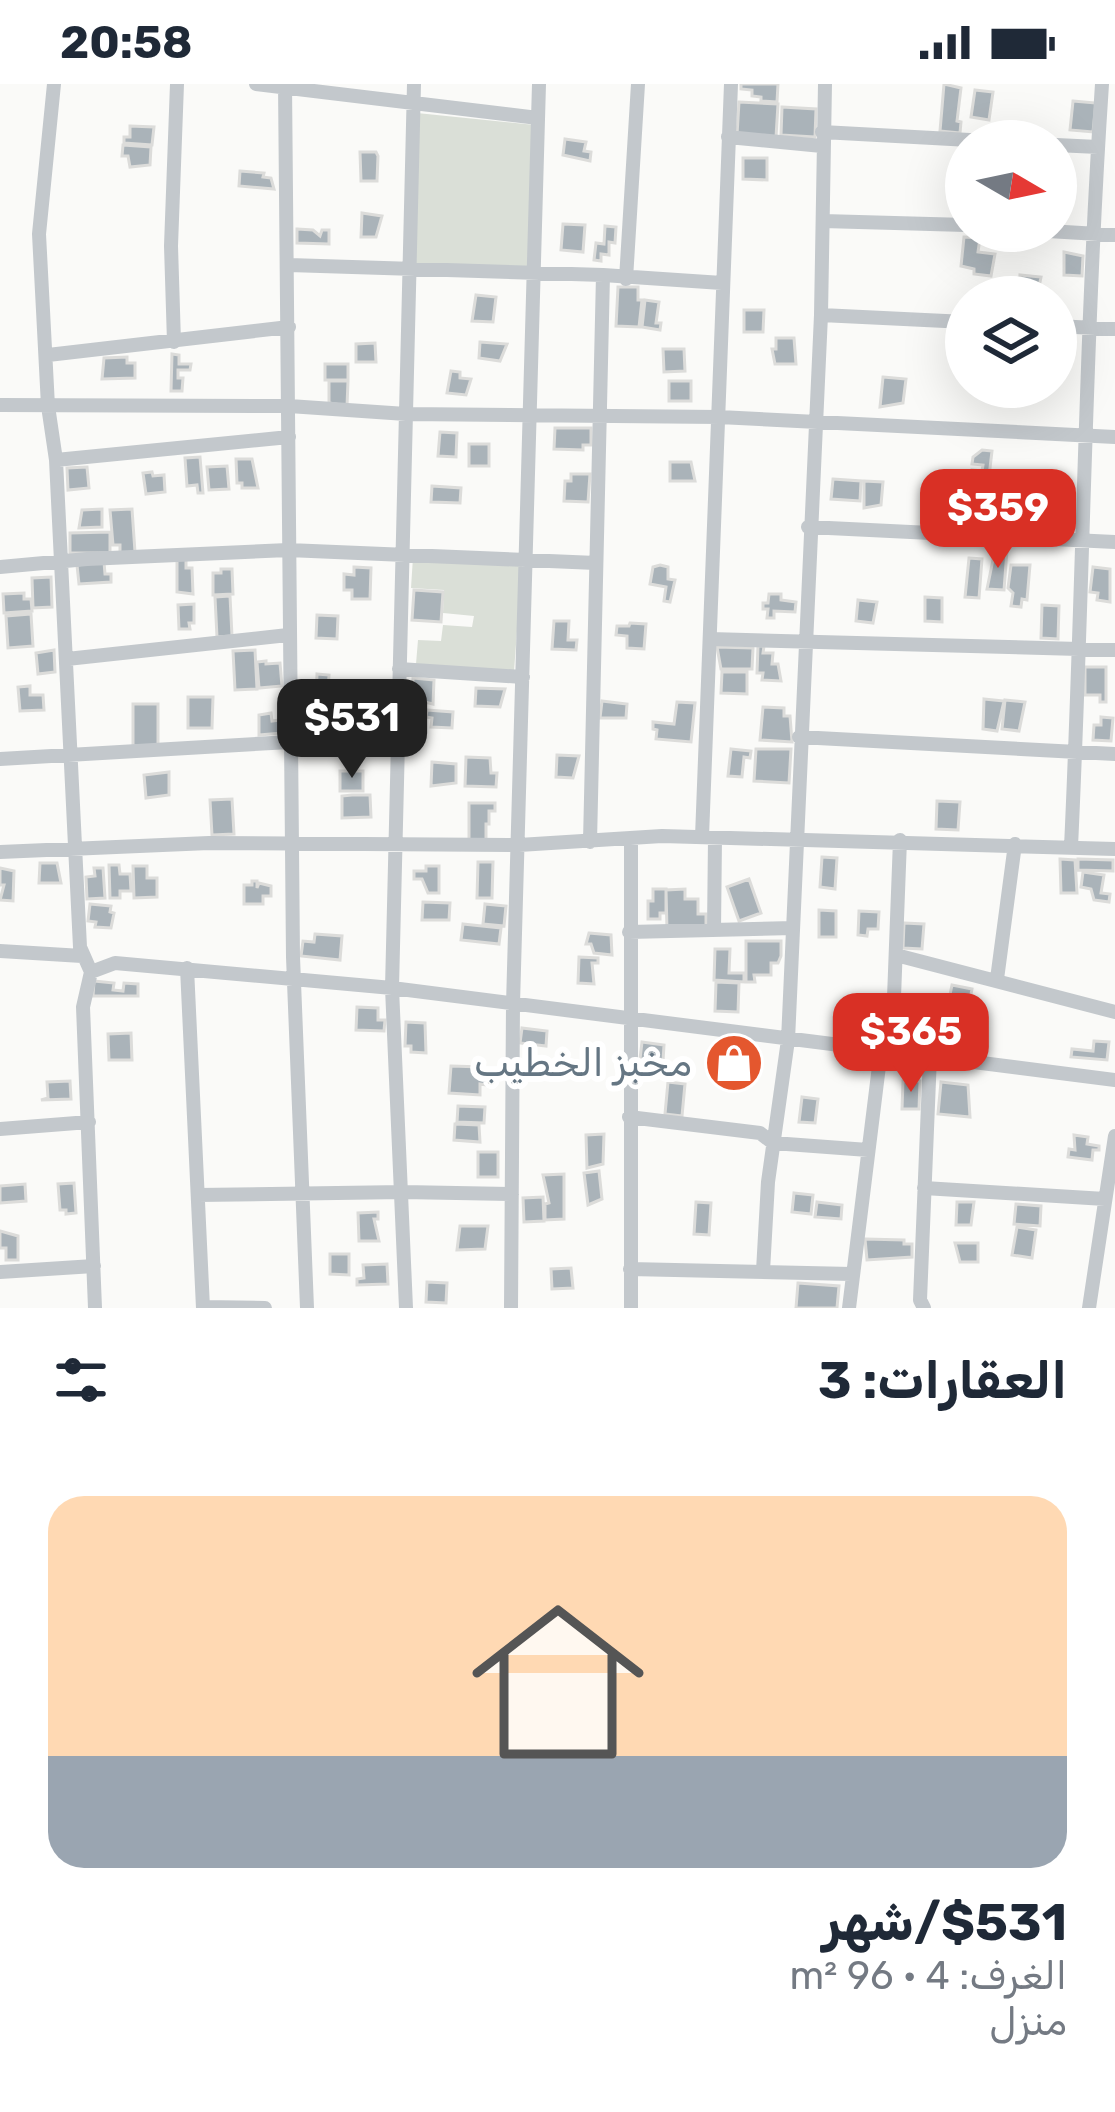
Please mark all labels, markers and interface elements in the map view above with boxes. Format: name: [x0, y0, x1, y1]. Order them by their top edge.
text: 20:58: [60, 16, 193, 69]
north arrow: [945, 120, 1077, 252]
map controls: [945, 120, 1077, 408]
button: layers: [945, 276, 1077, 408]
pin: $359: [927, 469, 1069, 571]
text: $359: [947, 485, 1049, 531]
pin: $531: [281, 679, 423, 781]
text: $531: [304, 695, 400, 741]
pin: $365: [840, 993, 982, 1095]
text: $365: [860, 1009, 962, 1055]
shop icon: مخبز الخطيب: [703, 1032, 765, 1094]
place label: مخبز الخطيب: [474, 1040, 692, 1086]
icon: filters: [48, 1347, 114, 1413]
text: العقارات: 3: [818, 1350, 1067, 1411]
icon: home: [450, 1574, 666, 1790]
text: $531/شهر: [822, 1892, 1067, 1953]
text: الغرف: 4 · 96 m²: [789, 1953, 1067, 1999]
text: منزل: [989, 1999, 1067, 2045]

